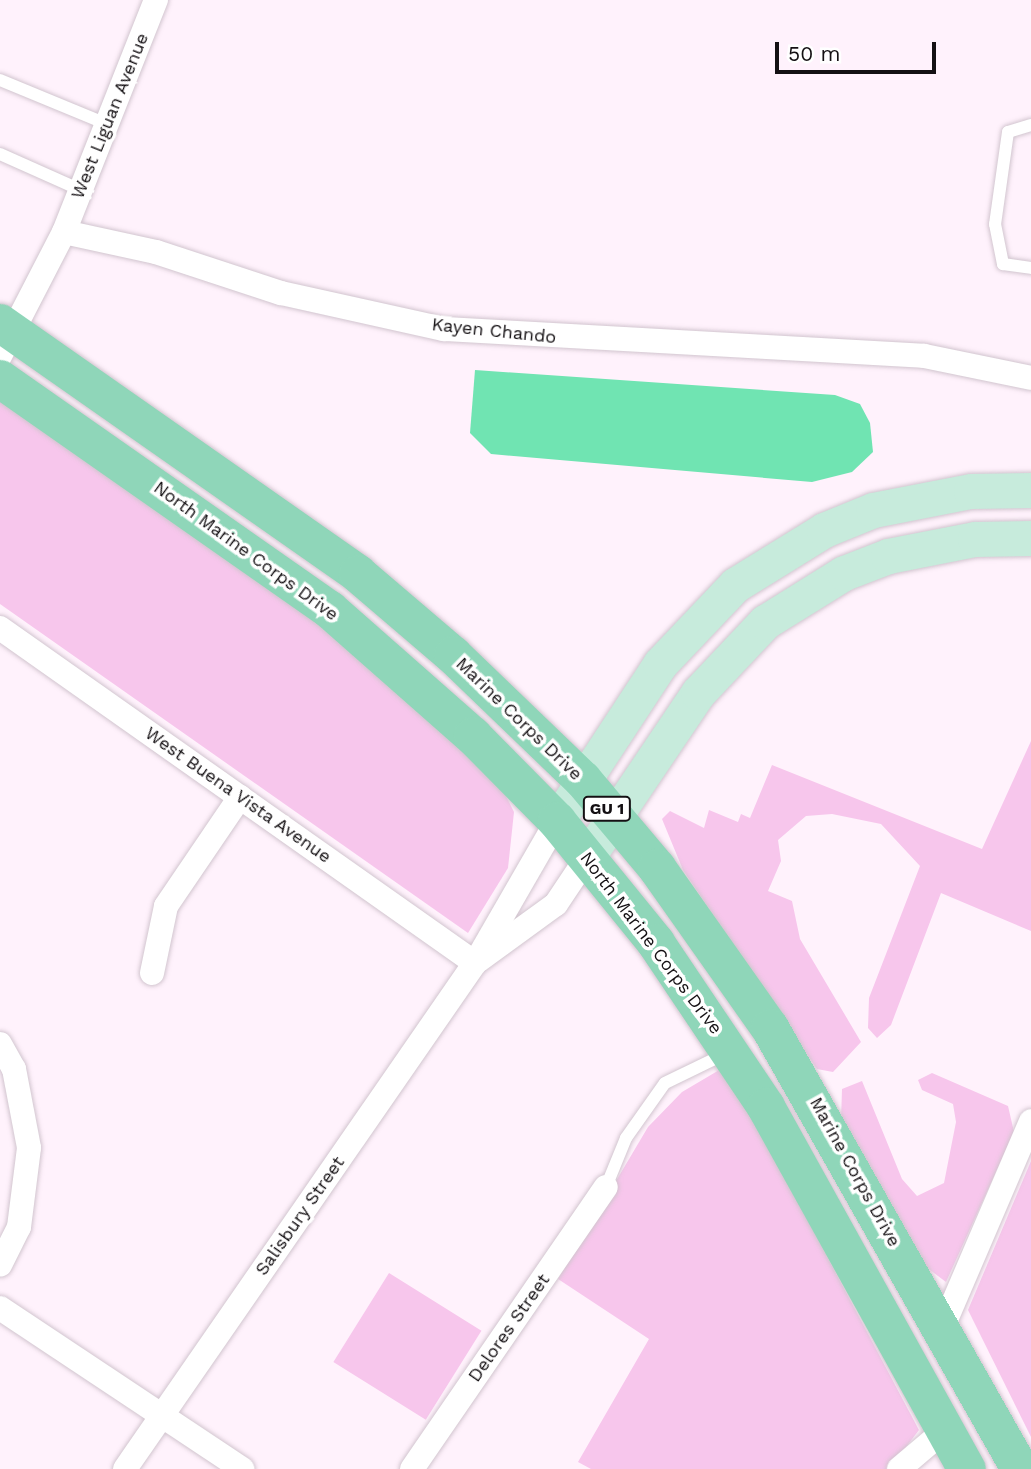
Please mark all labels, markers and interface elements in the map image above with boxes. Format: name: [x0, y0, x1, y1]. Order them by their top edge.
scale bar: [779, 28, 940, 72]
street label: West Liguan Avenue: [67, 30, 153, 202]
text: 50 m: [788, 41, 840, 66]
street label: Kayen Chando: [431, 314, 557, 348]
street label: North Marine Corps Drive: [149, 477, 343, 625]
street label: Marine Corps Drive: [451, 653, 587, 785]
street label: West Buena Vista Avenue: [140, 722, 336, 868]
road number: GU 1: [582, 796, 632, 822]
street label: North Marine Corps Drive: [575, 847, 727, 1039]
street label: Marine Corps Drive: [805, 1094, 905, 1250]
street label: Salisbury Street: [251, 1152, 349, 1280]
street label: Delores Street: [464, 1270, 554, 1386]

